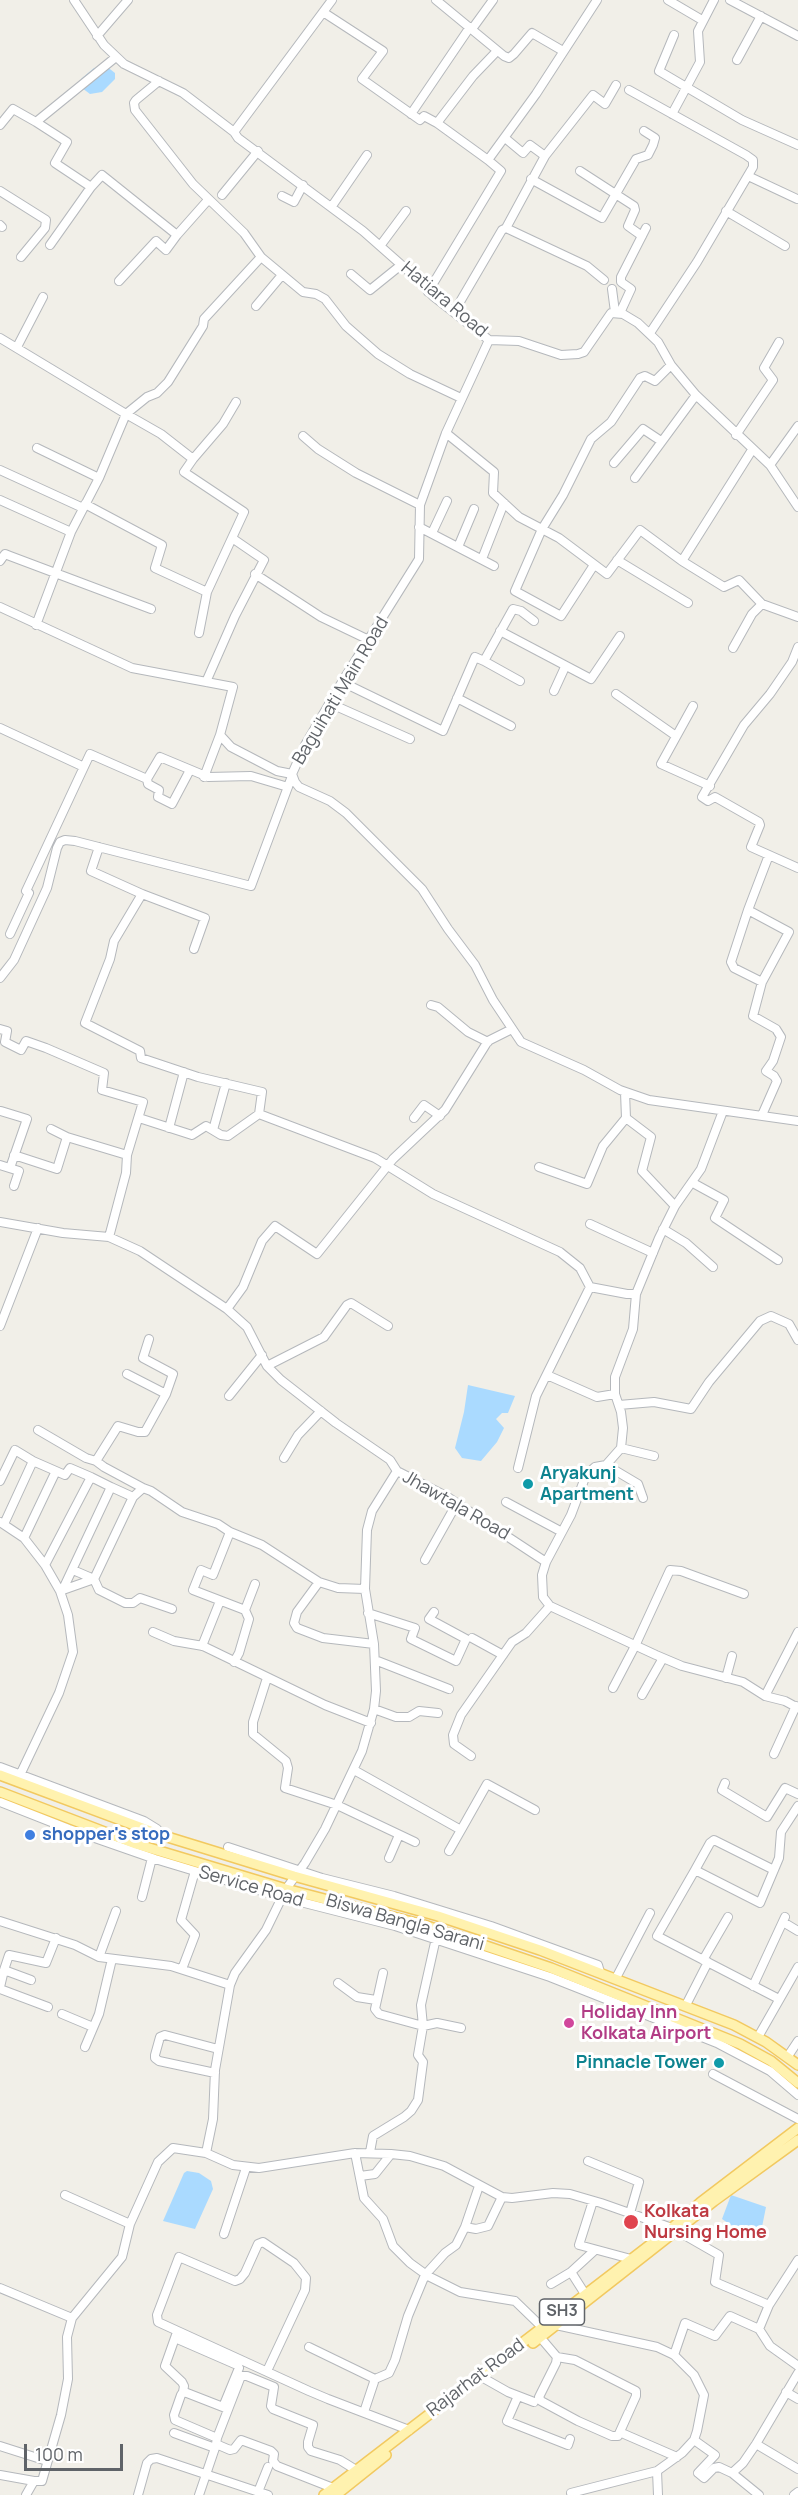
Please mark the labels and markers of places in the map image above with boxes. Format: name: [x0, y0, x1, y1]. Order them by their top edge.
place label: Aryakunj Apartment: [540, 1463, 634, 1506]
marker: Aryakunj Apartment: [521, 1477, 535, 1491]
place label: shopper's stop: [42, 1824, 170, 1846]
marker: shopper's stop: [23, 1828, 37, 1842]
place label: Holiday Inn Kolkata Airport: [581, 2002, 711, 2044]
marker: Holiday Inn Kolkata Airport: [562, 2016, 576, 2030]
place label: Pinnacle Tower: [576, 2052, 707, 2074]
marker: Pinnacle Tower: [712, 2056, 726, 2070]
place label: Kolkata Nursing Home: [644, 2201, 767, 2244]
marker: Kolkata Nursing Home: [622, 2213, 640, 2231]

